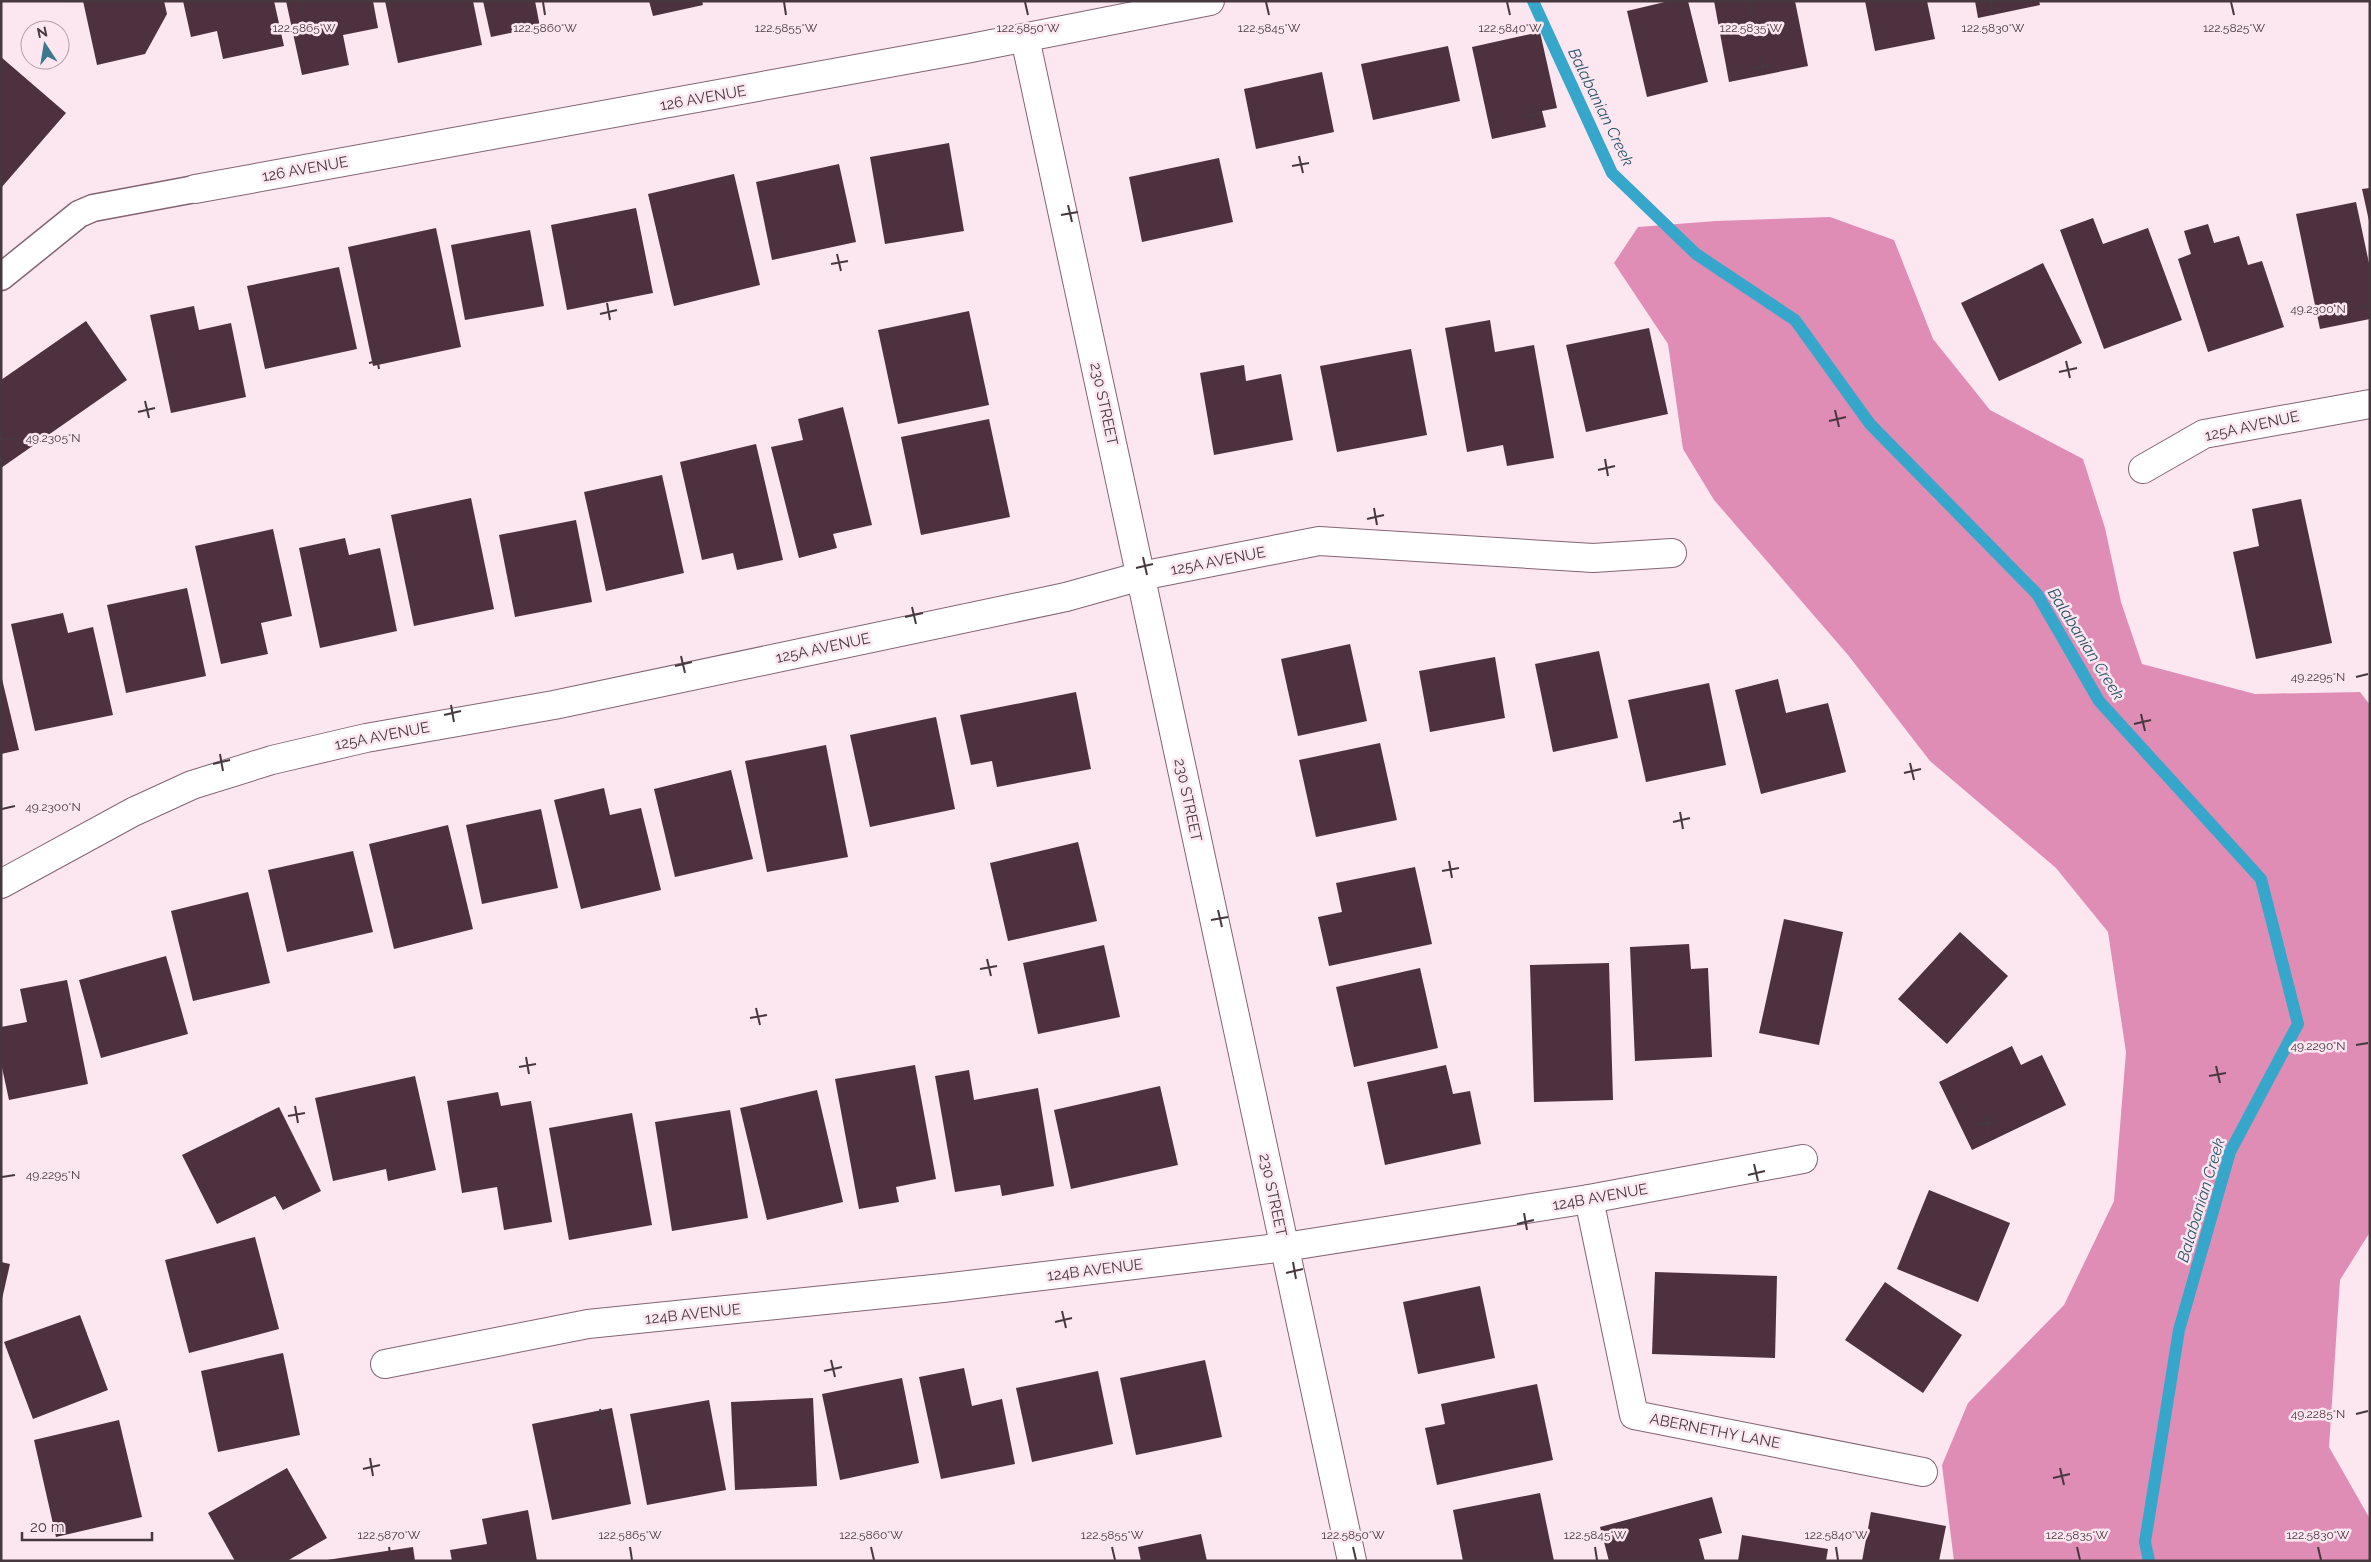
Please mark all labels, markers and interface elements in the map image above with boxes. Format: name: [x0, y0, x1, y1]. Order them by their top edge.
north arrow: [20, 20, 70, 70]
text: 122.5865°W: [272, 21, 336, 35]
text: 122.5860°W: [513, 21, 577, 35]
text: 122.5855°W: [755, 21, 818, 35]
text: 122.5850°W: [997, 21, 1060, 35]
text: 122.5845°W: [1238, 21, 1301, 35]
text: 122.5840°W: [1479, 21, 1542, 35]
text: 122.5835°W: [1720, 21, 1783, 35]
text: 122.5830°W: [1962, 21, 2025, 35]
text: 122.5825°W: [2203, 21, 2265, 35]
text: N: [35, 23, 49, 41]
water label: Balabanian Creek: [1564, 45, 1638, 169]
street label: 126 AVENUE: [658, 82, 748, 114]
street label: 126 AVENUE: [260, 153, 350, 185]
text: 49.2300°N: [2290, 302, 2346, 316]
street label: 230 STREET: [1086, 361, 1122, 447]
street label: 125A AVENUE: [2203, 407, 2301, 445]
text: 49.2305°N: [26, 431, 80, 445]
street label: 125A AVENUE: [1169, 543, 1267, 579]
water label: Balabanian Creek: [2044, 584, 2128, 704]
street label: 125A AVENUE: [774, 629, 872, 667]
text: 49.2295°N: [2291, 670, 2345, 684]
street label: 125A AVENUE: [333, 718, 431, 754]
street label: 230 STREET: [1170, 757, 1206, 843]
text: 49.2300°N: [25, 800, 81, 814]
text: 49.2290°N: [2291, 1039, 2345, 1053]
water label: Balabanian Creek: [2173, 1135, 2229, 1264]
street label: 230 STREET: [1255, 1152, 1291, 1238]
text: 49.2295°N: [26, 1168, 80, 1182]
street label: 124B AVENUE: [1551, 1180, 1649, 1214]
street label: 124B AVENUE: [1046, 1255, 1144, 1285]
street label: 124B AVENUE: [644, 1300, 742, 1328]
text: 49.2285°N: [2291, 1407, 2345, 1421]
street label: ABERNETHY LANE: [1648, 1410, 1782, 1452]
scale bar: [22, 1510, 152, 1542]
text: 20 m: [30, 1518, 65, 1536]
text: 122.5870°W: [358, 1528, 421, 1542]
text: 122.5865°W: [598, 1528, 662, 1542]
text: 122.5860°W: [839, 1528, 903, 1542]
text: 122.5855°W: [1081, 1528, 1144, 1542]
text: 122.5850°W: [1322, 1528, 1385, 1542]
text: 122.5845°W: [1564, 1528, 1627, 1542]
text: 122.5840°W: [1805, 1528, 1868, 1542]
text: 122.5835°W: [2046, 1528, 2109, 1542]
text: 122.5830°W: [2287, 1528, 2350, 1542]

